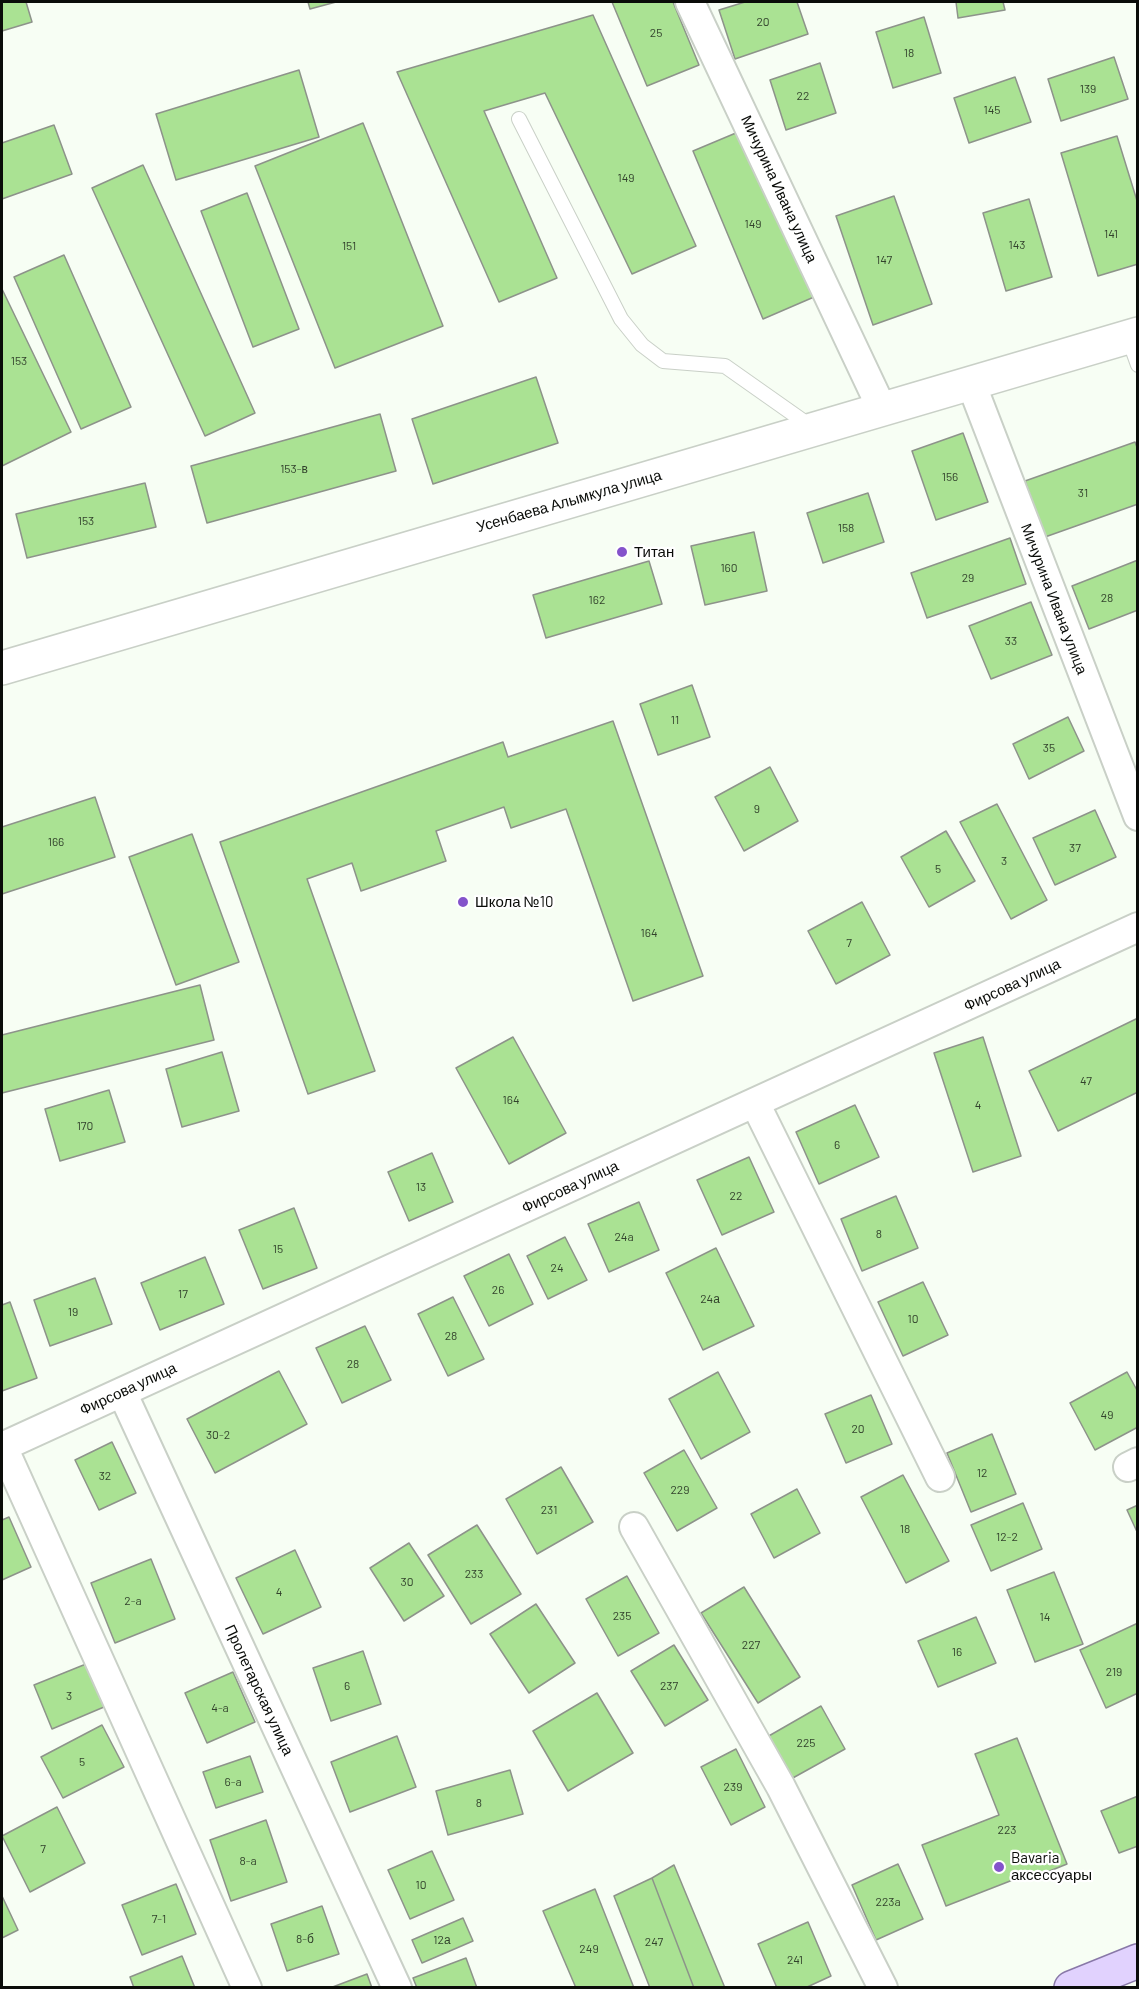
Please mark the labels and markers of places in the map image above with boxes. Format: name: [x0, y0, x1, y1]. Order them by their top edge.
place label: Титан: [634, 543, 674, 561]
marker: Титан: [615, 545, 629, 559]
place label: Школа №10: [475, 893, 553, 911]
marker: Школа №10: [456, 895, 470, 909]
place label: Bavaria аксеcсуары: [1011, 1849, 1092, 1884]
marker: Bavaria аксеcсуары: [992, 1860, 1006, 1874]

